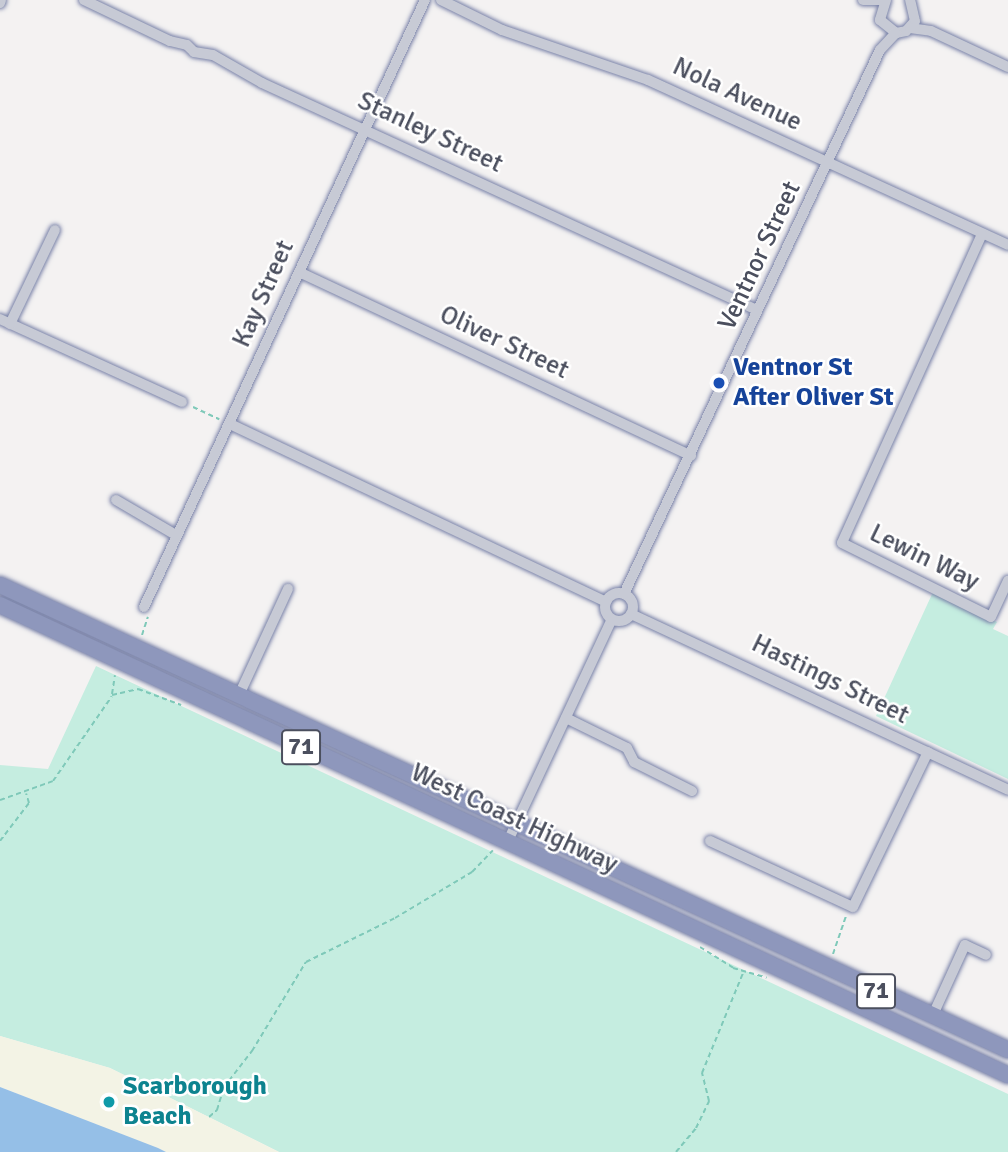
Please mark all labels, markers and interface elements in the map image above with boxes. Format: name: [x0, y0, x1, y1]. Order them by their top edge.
street label: Nola Avenue: [667, 51, 807, 139]
street label: Stanley Street: [352, 86, 508, 180]
street label: Ventnor Street: [712, 177, 808, 335]
street label: Kay Street: [227, 236, 301, 352]
street label: Oliver Street: [434, 300, 574, 386]
place label: Ventnor St After Oliver St: [733, 352, 894, 414]
marker: Ventnor St After Oliver St: [711, 375, 727, 391]
street label: Lewin Way: [864, 518, 984, 598]
street label: Hastings Street: [746, 628, 914, 732]
road number: 71: [280, 726, 322, 768]
street label: West Coast Highway: [406, 757, 622, 881]
road number: 71: [855, 971, 897, 1012]
place label: Scarborough Beach: [123, 1071, 267, 1132]
marker: Scarborough Beach: [101, 1094, 117, 1110]

